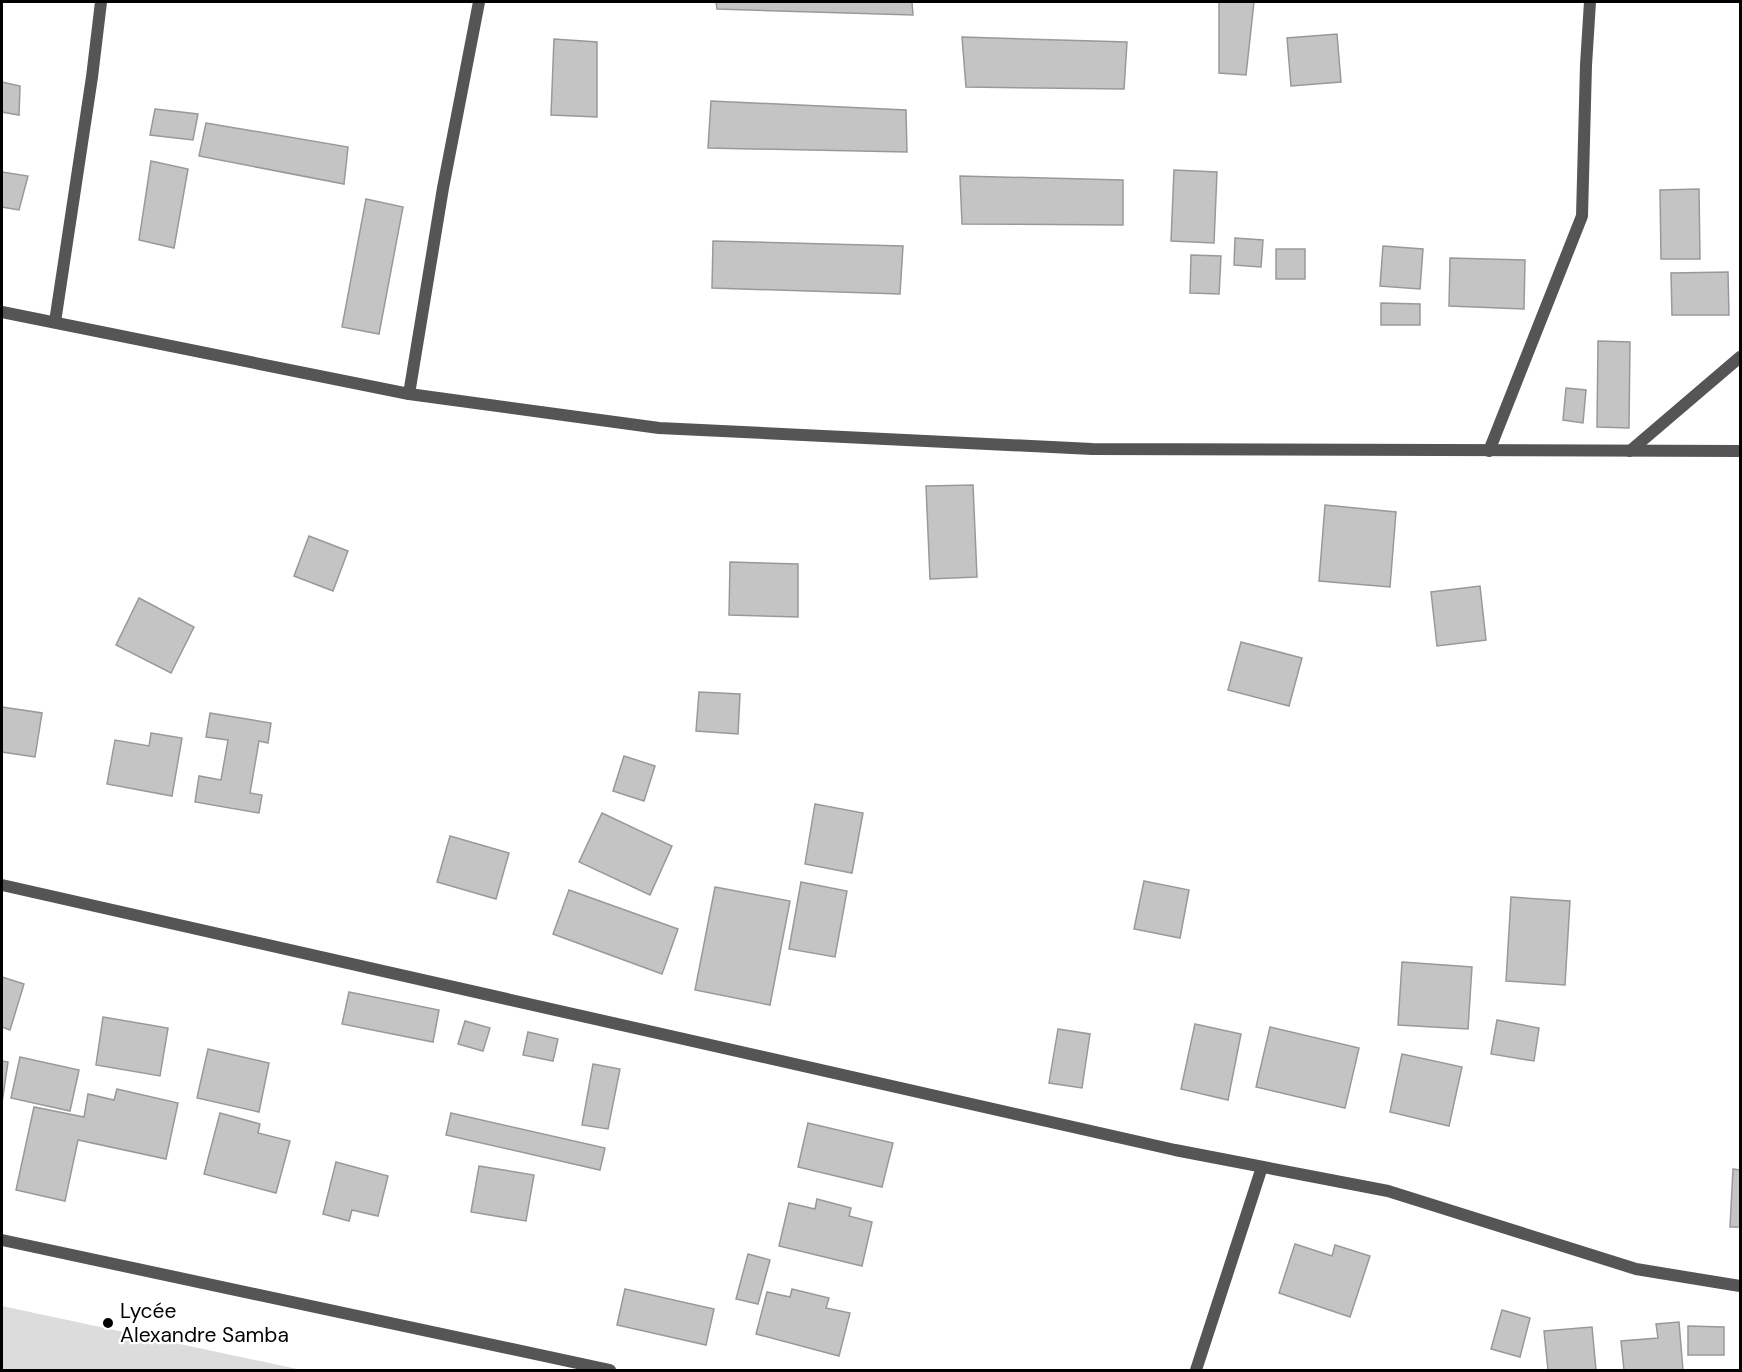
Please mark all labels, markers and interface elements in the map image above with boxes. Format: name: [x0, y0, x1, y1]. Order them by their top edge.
place label: Lycée Alexandre Samba: [120, 1297, 289, 1349]
marker: Lycée Alexandre Samba: [101, 1316, 115, 1330]

